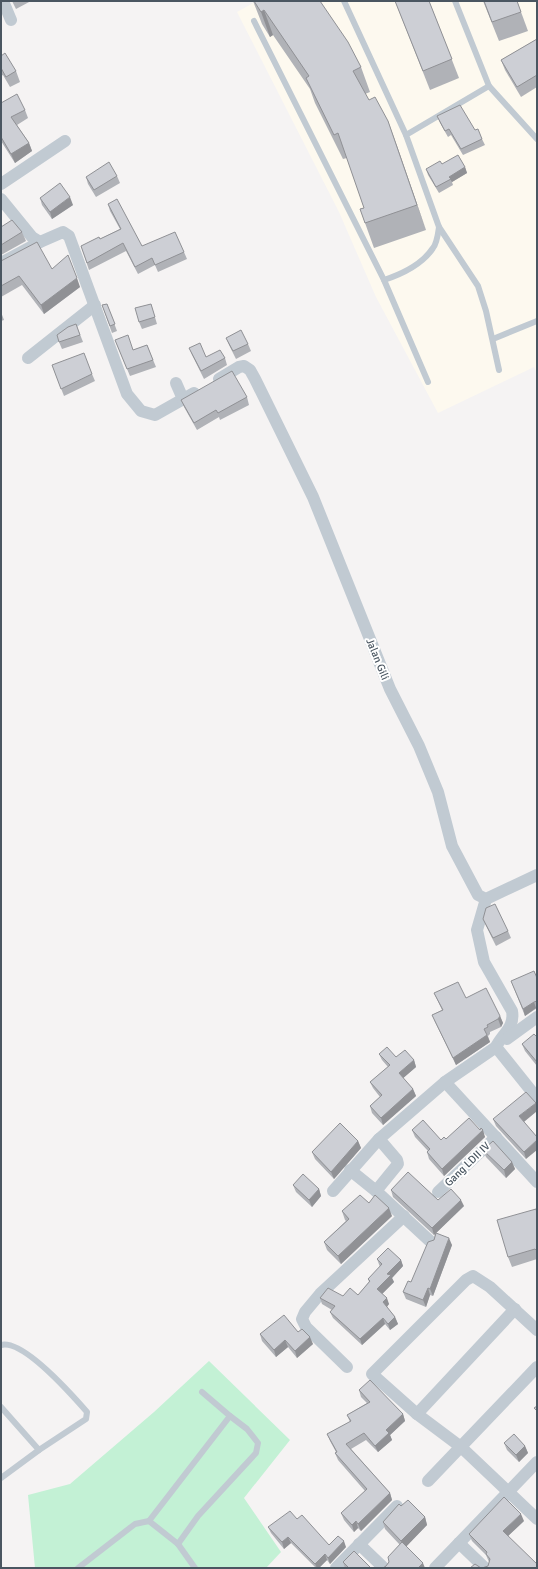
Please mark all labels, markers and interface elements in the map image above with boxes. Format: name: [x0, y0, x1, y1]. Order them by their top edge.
street label: Jalan Gili: [363, 636, 392, 682]
street label: Gang LDII IV: [442, 1139, 493, 1189]

